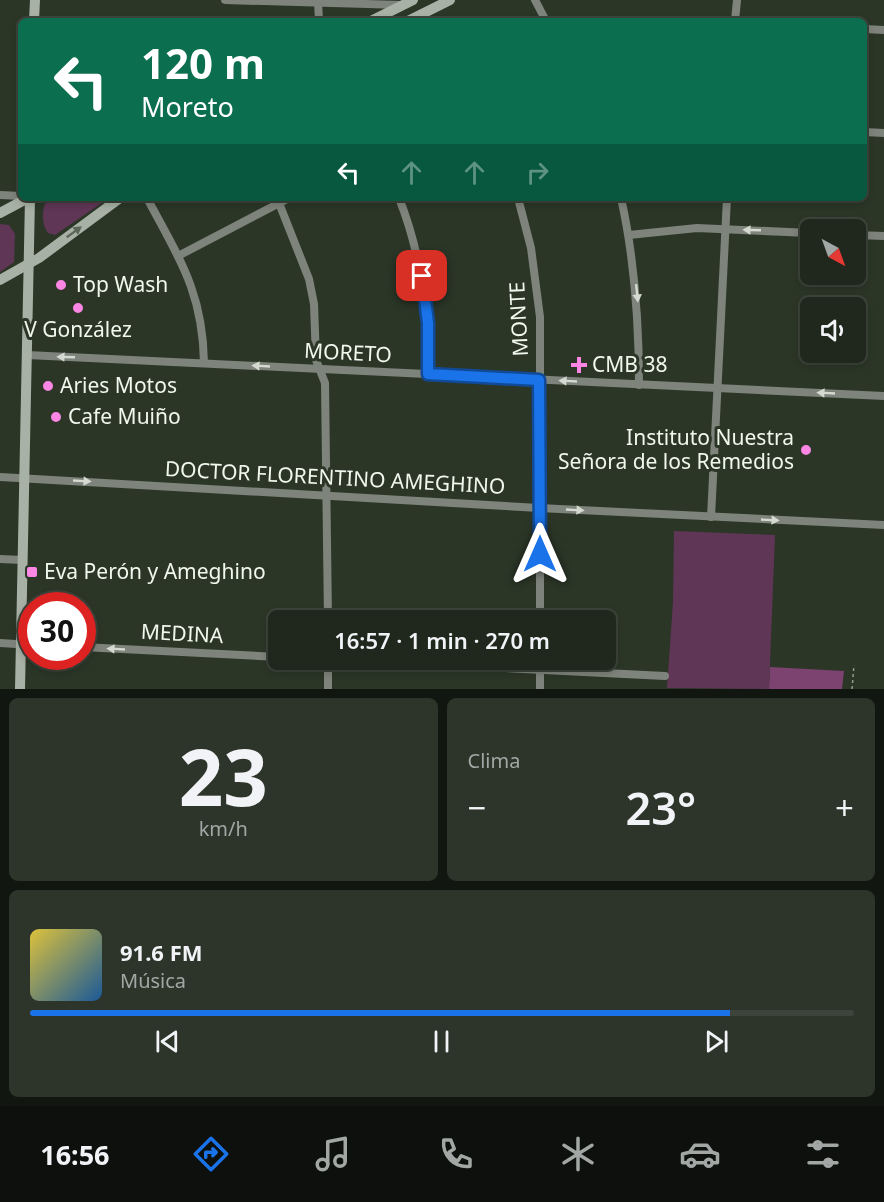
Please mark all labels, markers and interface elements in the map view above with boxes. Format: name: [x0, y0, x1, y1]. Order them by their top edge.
text: 120 m: [141, 34, 265, 91]
icon: left: [42, 42, 120, 120]
text: Moreto: [141, 88, 234, 125]
icon: left: [332, 156, 365, 189]
icon: ahead: [395, 156, 428, 189]
icon: ahead: [458, 156, 491, 189]
icon: right: [521, 156, 554, 189]
north arrow: [800, 219, 866, 285]
map controls: [800, 219, 866, 363]
one-way arrow: [742, 225, 761, 234]
one-way arrow: [66, 226, 82, 238]
pin: [396, 250, 447, 301]
icon: arrive: [405, 259, 438, 292]
place label: Top Wash: [73, 270, 168, 298]
marker: Top Wash: [54, 278, 68, 292]
street label: MONTE: [502, 281, 534, 357]
one-way arrow: [632, 283, 642, 302]
button: sound: [800, 297, 866, 363]
marker: V González: [71, 301, 85, 315]
place label: V González: [24, 315, 132, 343]
street label: MORETO: [303, 336, 393, 368]
place label: CMB 38: [592, 350, 667, 378]
one-way arrow: [57, 353, 76, 362]
marker: CMB 38: [570, 356, 588, 374]
one-way arrow: [252, 362, 271, 371]
place label: Aries Motos: [60, 371, 177, 399]
one-way arrow: [558, 377, 577, 386]
marker: Aries Motos: [41, 379, 55, 393]
one-way arrow: [816, 389, 835, 398]
place label: Cafe Muiño: [68, 402, 181, 430]
marker: Cafe Muiño: [49, 410, 63, 424]
place label: Instituto Nuestra Señora de los Remedios: [558, 423, 794, 475]
marker: Instituto Nuestra Señora de los Remedios: [799, 443, 813, 457]
street label: DOCTOR FLORENTINO AMEGHINO: [164, 454, 506, 500]
one-way arrow: [73, 477, 92, 486]
one-way arrow: [565, 506, 584, 515]
one-way arrow: [760, 515, 779, 524]
position arrow: [508, 522, 572, 586]
place label: Eva Perón y Ameghino: [44, 557, 266, 585]
marker: Eva Perón y Ameghino: [25, 565, 39, 579]
speed limit sign: 30: [18, 592, 96, 670]
street label: MEDINA: [140, 617, 225, 649]
text: 16:57 · 1 min · 270 m: [334, 625, 550, 655]
one-way arrow: [107, 644, 126, 653]
text: 23: [179, 723, 268, 829]
text: Clima: [468, 747, 520, 774]
text: 23°: [625, 777, 696, 838]
text: −: [468, 785, 486, 830]
text: +: [835, 785, 854, 830]
text: km/h: [199, 815, 248, 842]
text: 91.6 FM: [120, 937, 202, 967]
text: Música: [120, 967, 186, 994]
icon: previous: [151, 1025, 184, 1058]
icon: pause: [425, 1025, 458, 1058]
icon: next: [700, 1025, 733, 1058]
icon: directions: [190, 1133, 232, 1175]
icon: music: [312, 1133, 354, 1175]
icon: phone: [435, 1133, 477, 1175]
icon: climate: [557, 1133, 599, 1175]
icon: car: [679, 1133, 721, 1175]
icon: filters: [802, 1133, 844, 1175]
text: 16:56: [40, 1136, 110, 1173]

